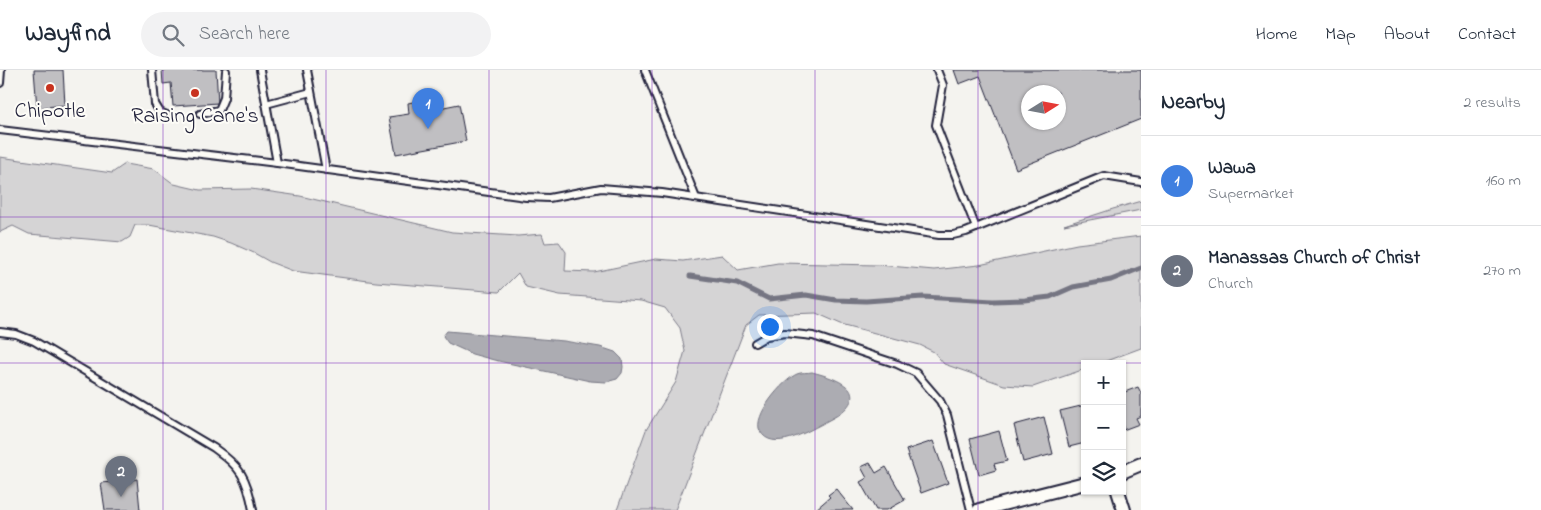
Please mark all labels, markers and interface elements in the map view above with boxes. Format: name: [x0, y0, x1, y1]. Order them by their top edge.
search box: [141, 12, 491, 57]
text: Wayfind: [25, 17, 111, 52]
icon: search: [159, 21, 187, 49]
text: Search here: [199, 21, 290, 48]
text: Home: [1256, 22, 1297, 48]
text: Map: [1325, 22, 1356, 48]
text: About: [1384, 22, 1430, 48]
text: Contact: [1458, 22, 1516, 48]
marker: Chipotle: [44, 82, 56, 94]
north arrow: [1021, 85, 1066, 130]
marker: Raising Cane's: [189, 87, 201, 99]
pin: 1: [412, 88, 444, 129]
text: Nearby: [1161, 88, 1225, 118]
text: 2 results: [1463, 91, 1521, 115]
place label: Chipotle: [15, 96, 86, 128]
place label: Raising Cane's: [131, 101, 259, 134]
text: Wawa: [1208, 155, 1256, 182]
text: 1: [1174, 169, 1180, 193]
text: 160 m: [1486, 169, 1521, 193]
text: Supermarket: [1208, 182, 1294, 206]
text: Manassas Church of Christ: [1208, 245, 1420, 272]
text: 2: [1173, 259, 1181, 283]
text: 270 m: [1483, 259, 1521, 283]
text: Church: [1208, 272, 1253, 296]
your location: [757, 314, 783, 340]
map controls: [1081, 360, 1126, 495]
button: +: [1081, 360, 1126, 405]
button: −: [1081, 405, 1126, 450]
button: layers: [1081, 450, 1126, 495]
pin: 2: [105, 456, 137, 497]

